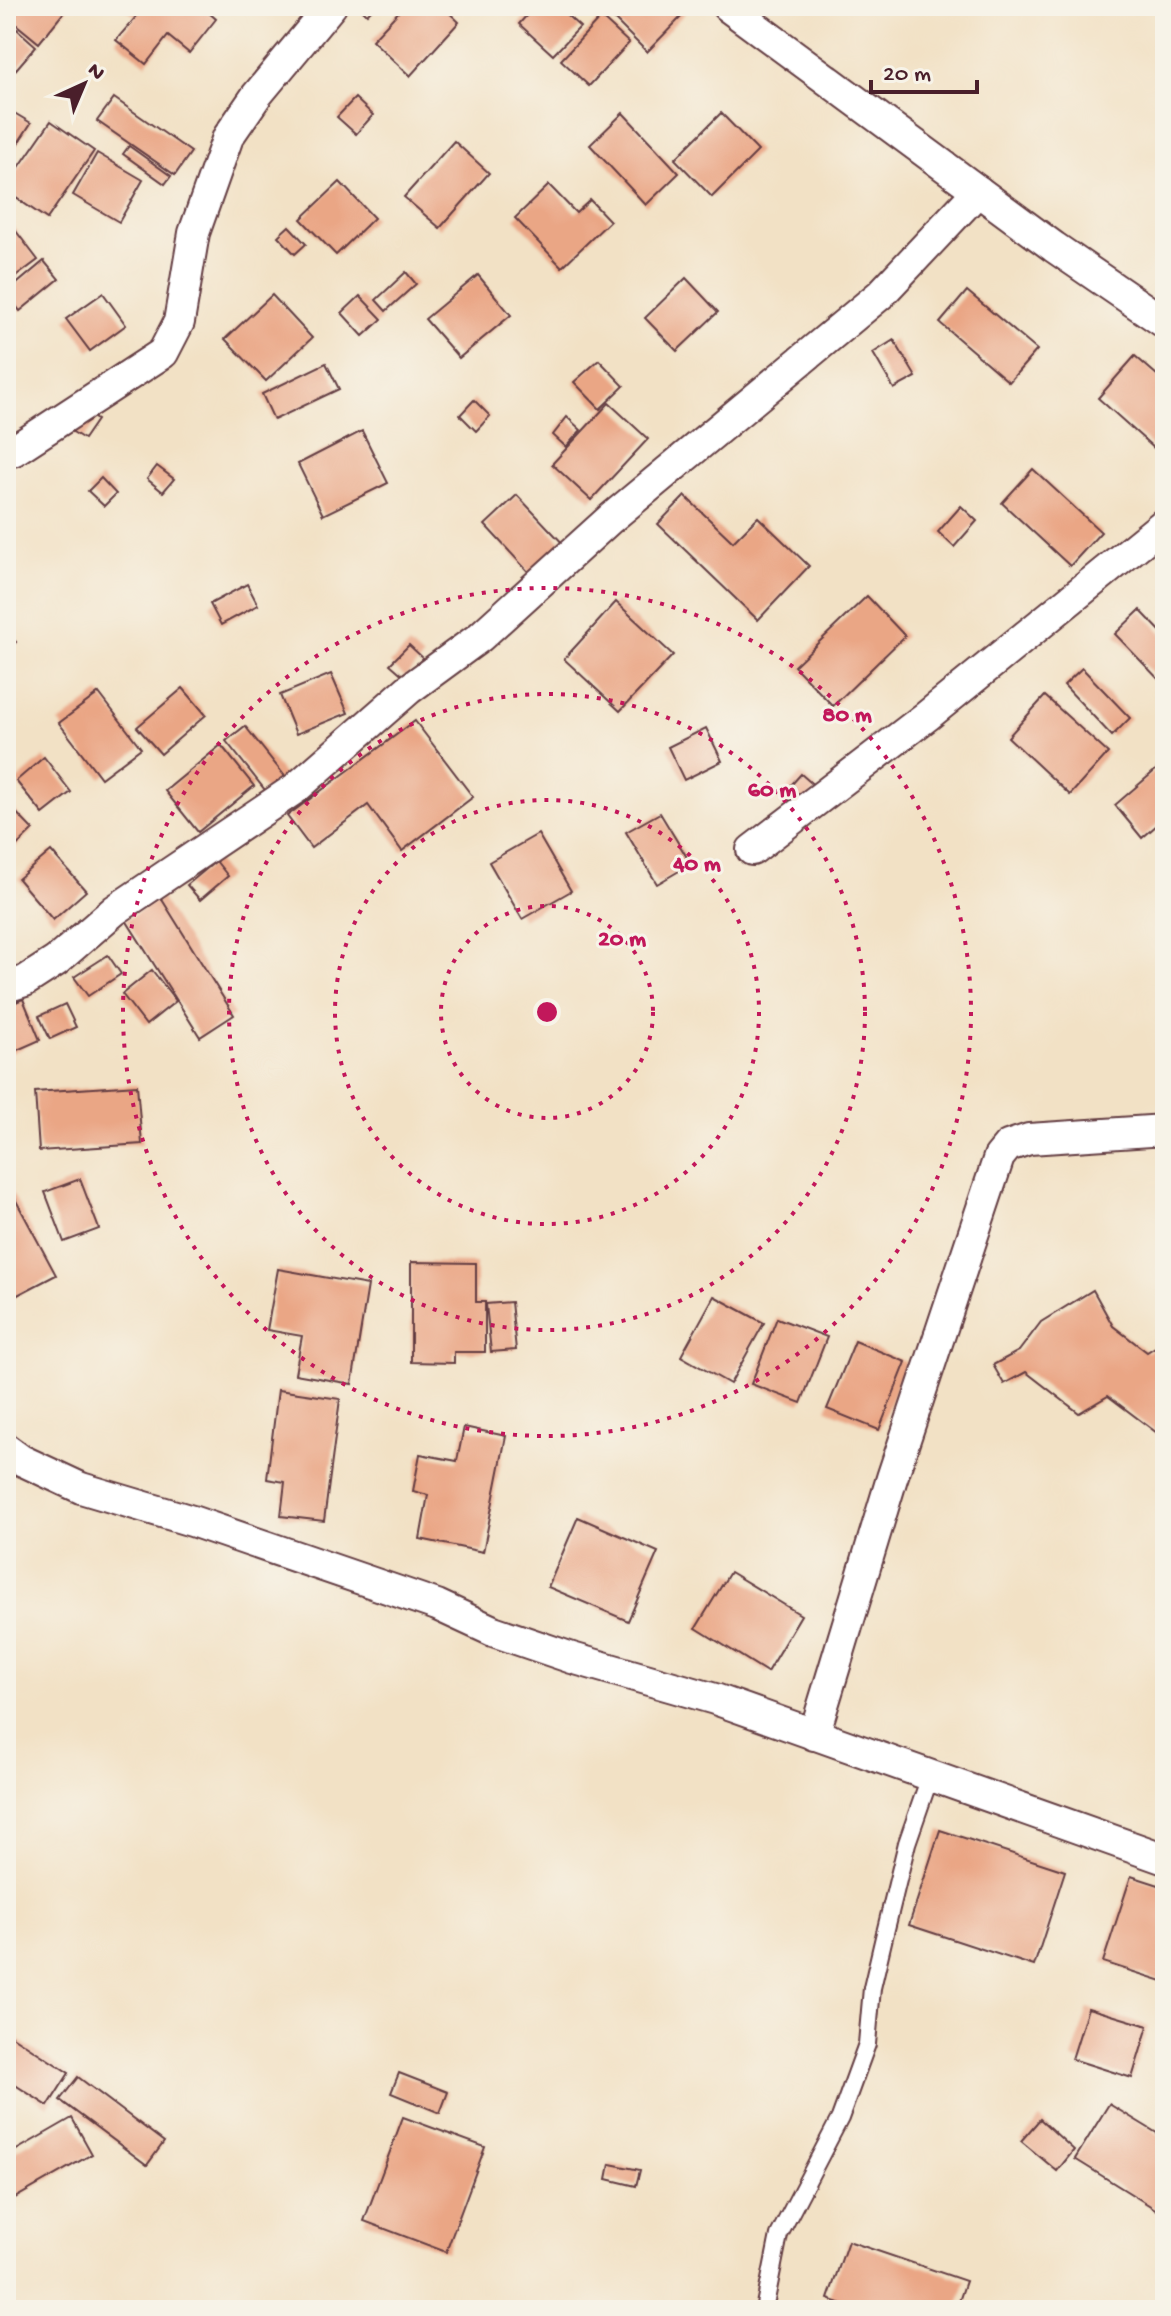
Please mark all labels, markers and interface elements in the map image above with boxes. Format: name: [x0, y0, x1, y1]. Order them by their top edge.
north arrow: [44, 44, 124, 124]
scale bar: [871, 44, 977, 94]
text: N: [81, 58, 109, 87]
text: 20 m: [883, 61, 931, 90]
text: 80 m: [822, 702, 872, 731]
text: 60 m: [748, 777, 796, 806]
text: 40 m: [672, 851, 721, 880]
text: 20 m: [598, 926, 646, 955]
centre of rings: [533, 998, 561, 1026]

